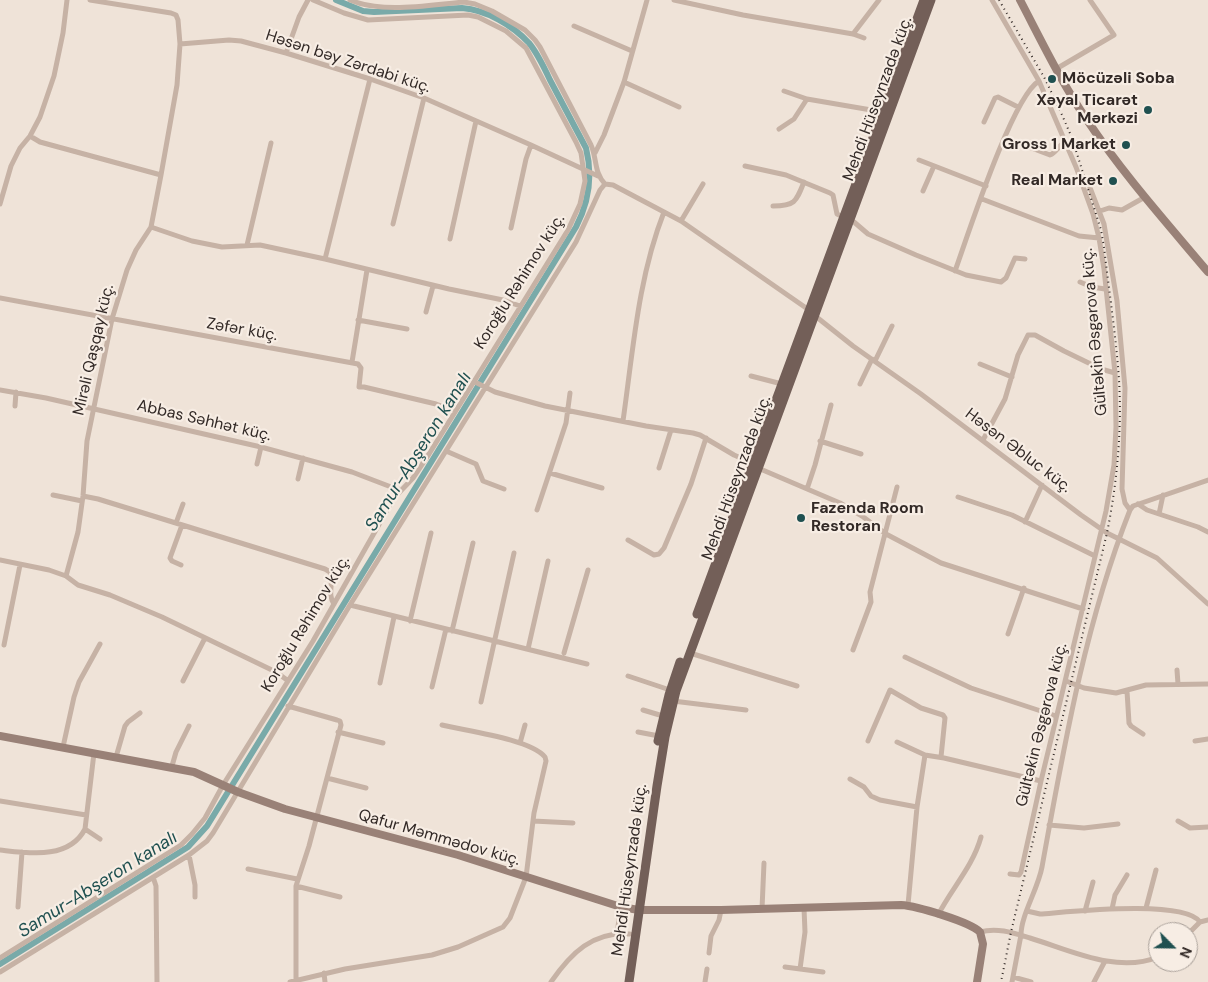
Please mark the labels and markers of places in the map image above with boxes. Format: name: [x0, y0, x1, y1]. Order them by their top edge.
place label: Möcüzəli Soba: [1062, 69, 1175, 89]
marker: Möcüzəli Soba: [1046, 73, 1058, 85]
place label: Xəyal Ticarət Mərkəzi: [1036, 91, 1138, 129]
marker: Xəyal Ticarət Mərkəzi: [1142, 104, 1154, 116]
place label: Gross 1 Market: [1002, 135, 1116, 155]
marker: Gross 1 Market: [1120, 139, 1132, 151]
place label: Real Market: [1011, 171, 1103, 191]
marker: Real Market: [1107, 175, 1119, 187]
place label: Fazenda Room Restoran: [811, 499, 924, 537]
marker: Fazenda Room Restoran: [795, 512, 807, 524]

